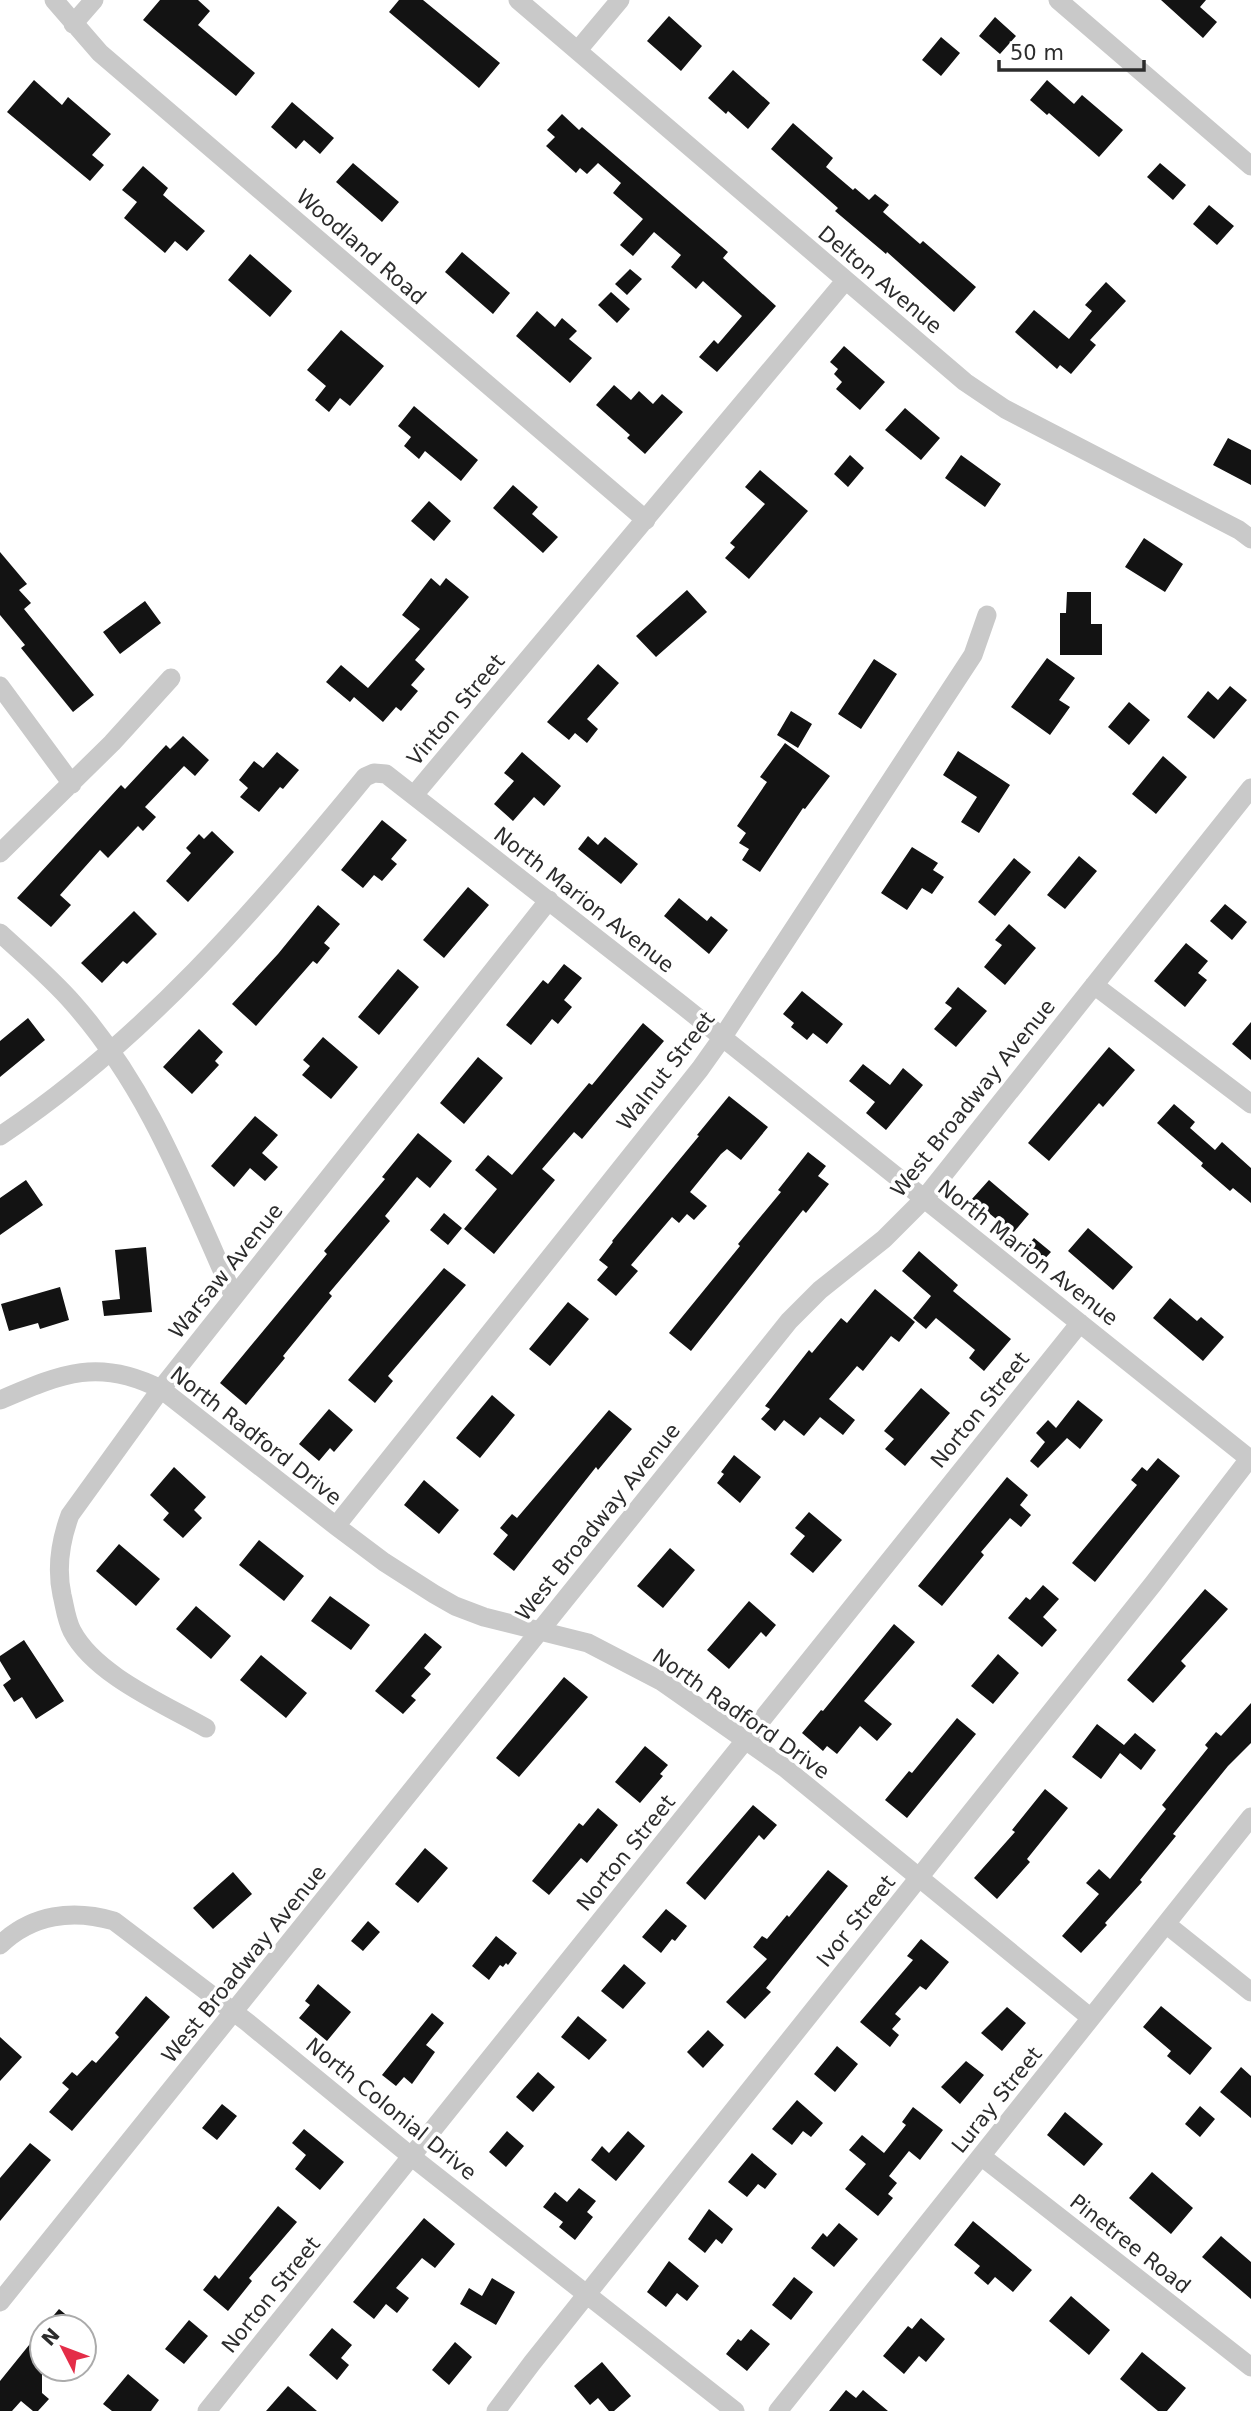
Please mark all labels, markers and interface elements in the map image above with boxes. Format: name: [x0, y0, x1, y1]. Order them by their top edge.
scale bar: [999, 28, 1144, 72]
text: 50 m: [1010, 41, 1064, 65]
street label: Woodland Road: [292, 184, 430, 310]
street label: Delton Avenue: [813, 221, 947, 339]
street label: Vinton Street: [402, 649, 510, 771]
street label: North Marion Avenue: [489, 822, 679, 978]
street label: West Broadway Avenue: [886, 994, 1060, 1202]
street label: Walnut Street: [612, 1007, 720, 1135]
street label: North Marion Avenue: [933, 1175, 1123, 1331]
street label: Warsaw Avenue: [164, 1199, 288, 1343]
street label: Norton Street: [926, 1347, 1034, 1473]
street label: North Radford Drive: [166, 1362, 346, 1510]
street label: West Broadway Avenue: [511, 1418, 685, 1626]
street label: North Radford Drive: [648, 1644, 834, 1784]
street label: Norton Street: [572, 1790, 680, 1916]
street label: West Broadway Avenue: [157, 1860, 331, 2068]
street label: Ivor Street: [812, 1870, 900, 1972]
street label: North Colonial Drive: [301, 2033, 481, 2185]
street label: Luray Street: [947, 2042, 1047, 2158]
street label: Pinetree Road: [1065, 2190, 1195, 2298]
street label: Norton Street: [217, 2232, 325, 2358]
north arrow: [28, 2313, 98, 2383]
text: N: [37, 2323, 64, 2350]

